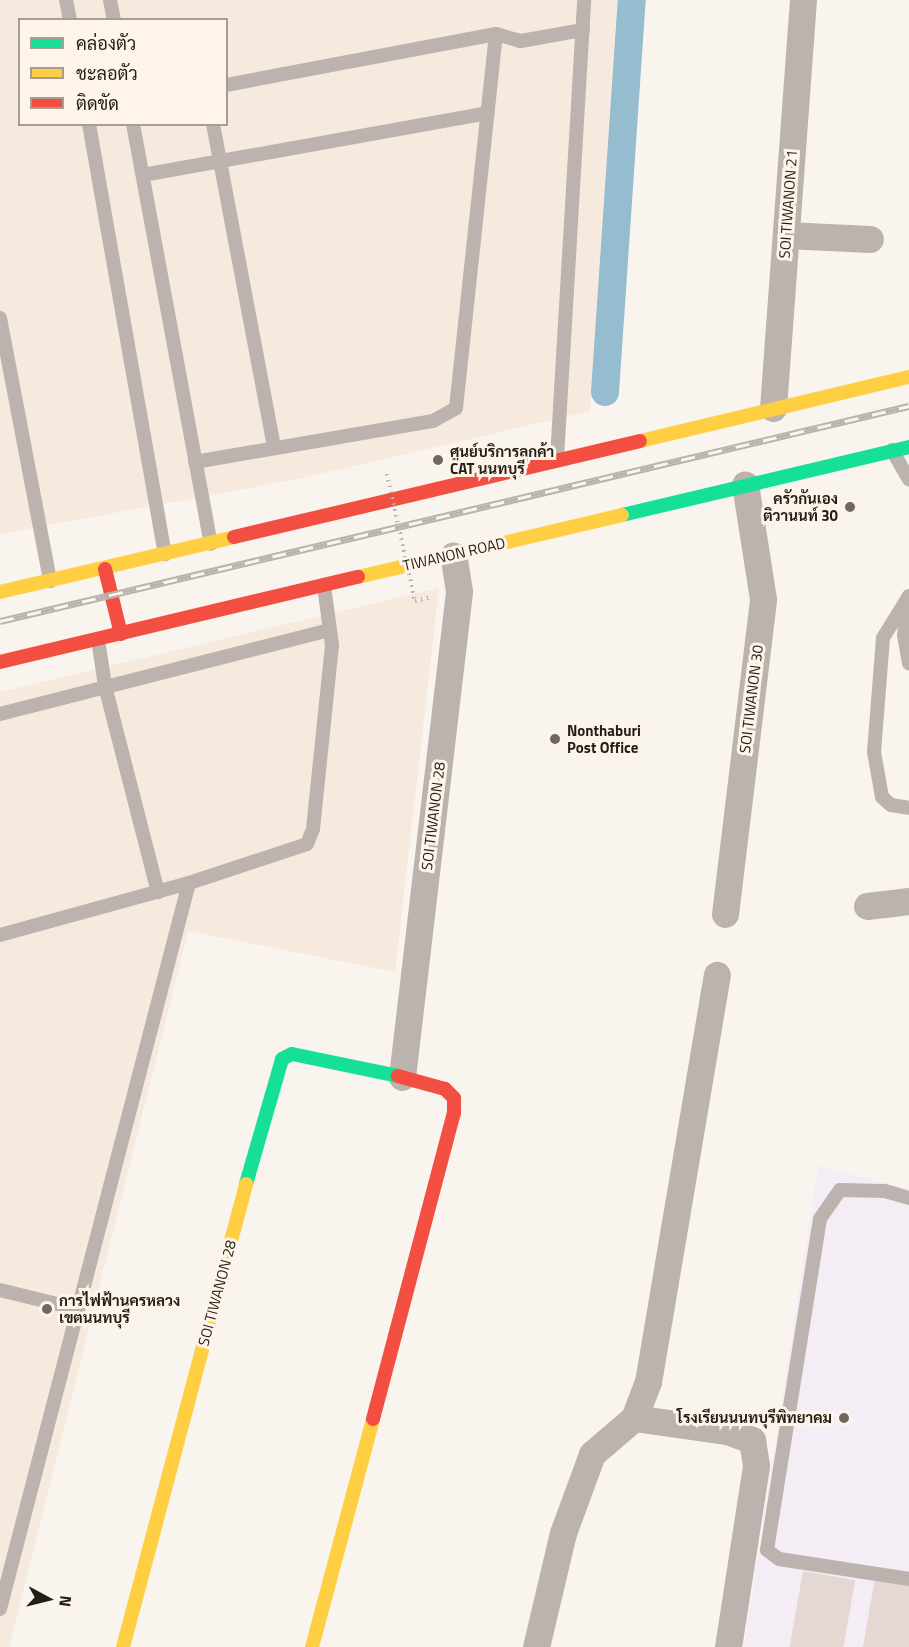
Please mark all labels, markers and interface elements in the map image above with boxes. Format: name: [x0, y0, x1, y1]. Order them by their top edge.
legend: [18, 18, 228, 126]
text: คล่องตัว: [76, 30, 136, 57]
text: ชะลอตัว: [76, 60, 138, 87]
text: ติดขัด: [76, 90, 119, 117]
street label: SOI TIWANON 21: [775, 149, 801, 259]
place label: ศูนย์บริการลูกค้า CAT นนทบุรี: [450, 442, 554, 477]
marker: ศูนย์บริการลูกค้า CAT นนทบุรี: [431, 453, 445, 467]
place label: ครัวกันเอง ติวานนท์ 30: [763, 489, 838, 524]
marker: ครัวกันเอง ติวานนท์ 30: [843, 500, 857, 514]
street label: TIWANON ROAD: [401, 533, 507, 575]
street label: SOI TIWANON 30: [735, 644, 767, 754]
place label: Nonthaburi Post Office: [567, 721, 641, 756]
marker: Nonthaburi Post Office: [548, 732, 562, 746]
street label: SOI TIWANON 28: [417, 761, 449, 871]
street label: SOI TIWANON 28: [194, 1238, 240, 1348]
place label: การไฟฟ้านครหลวง เขตนนทบุรี: [59, 1291, 180, 1326]
marker: การไฟฟ้านครหลวง เขตนนทบุรี: [40, 1302, 54, 1316]
place label: โรงเรียนนนทบุรีพิทยาคม: [677, 1409, 832, 1427]
marker: โรงเรียนนนทบุรีพิทยาคม: [837, 1411, 851, 1425]
north arrow: [18, 1569, 78, 1629]
text: N: [53, 1594, 78, 1608]

